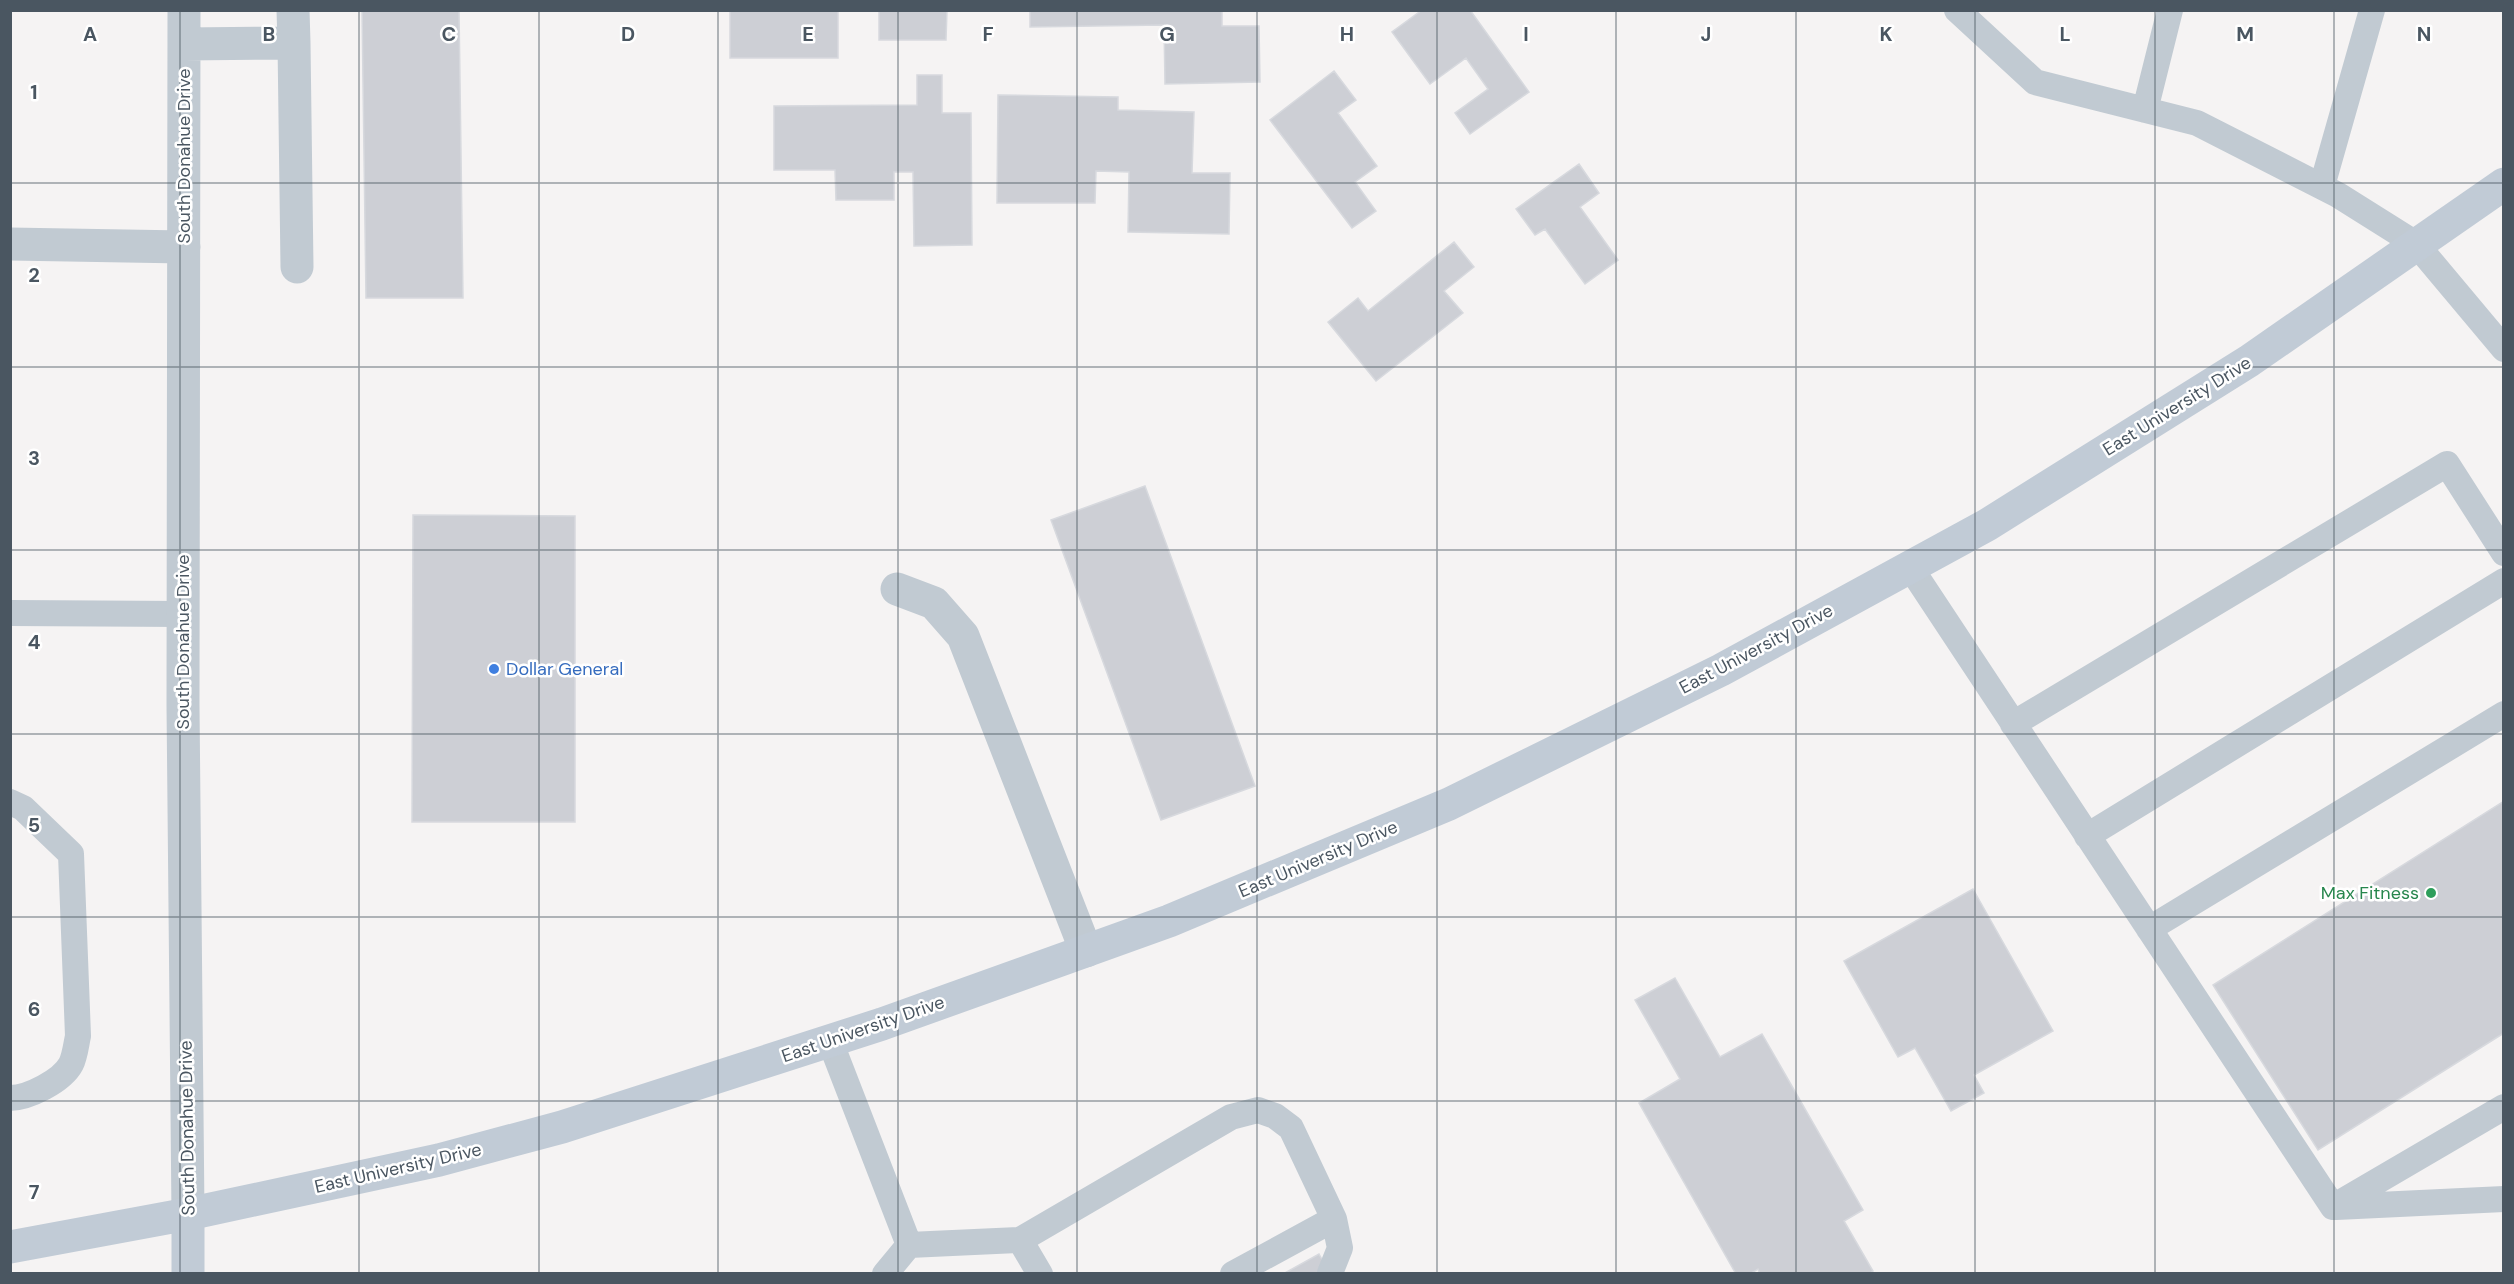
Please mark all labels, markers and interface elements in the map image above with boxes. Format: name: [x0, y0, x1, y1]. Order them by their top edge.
text: A: [83, 21, 97, 47]
text: B: [263, 21, 275, 47]
text: C: [442, 21, 456, 47]
text: D: [621, 21, 635, 47]
text: E: [802, 21, 814, 47]
text: F: [982, 21, 994, 47]
text: G: [1159, 21, 1175, 47]
text: H: [1340, 21, 1354, 47]
text: I: [1523, 21, 1529, 47]
text: J: [1701, 21, 1711, 47]
text: K: [1879, 21, 1893, 47]
text: L: [2059, 21, 2071, 47]
text: M: [2236, 21, 2254, 47]
text: N: [2417, 21, 2431, 47]
street label: South Donahue Drive: [172, 68, 196, 244]
text: 1: [30, 79, 38, 105]
text: 2: [28, 262, 40, 288]
street label: East University Drive: [2098, 351, 2256, 461]
text: 3: [28, 445, 40, 471]
street label: South Donahue Drive: [171, 554, 195, 730]
street label: East University Drive: [1675, 598, 1837, 700]
text: 4: [28, 629, 41, 655]
place label: Dollar General: [506, 657, 623, 681]
marker: Dollar General: [487, 662, 501, 676]
text: 5: [28, 812, 40, 838]
street label: East University Drive: [1235, 815, 1401, 903]
place label: Max Fitness: [2321, 881, 2419, 905]
marker: Max Fitness: [2424, 886, 2438, 900]
street label: East University Drive: [778, 990, 948, 1068]
text: 6: [28, 996, 40, 1022]
street label: South Donahue Drive: [173, 1040, 201, 1216]
street label: East University Drive: [312, 1137, 484, 1199]
text: 7: [29, 1179, 40, 1205]

